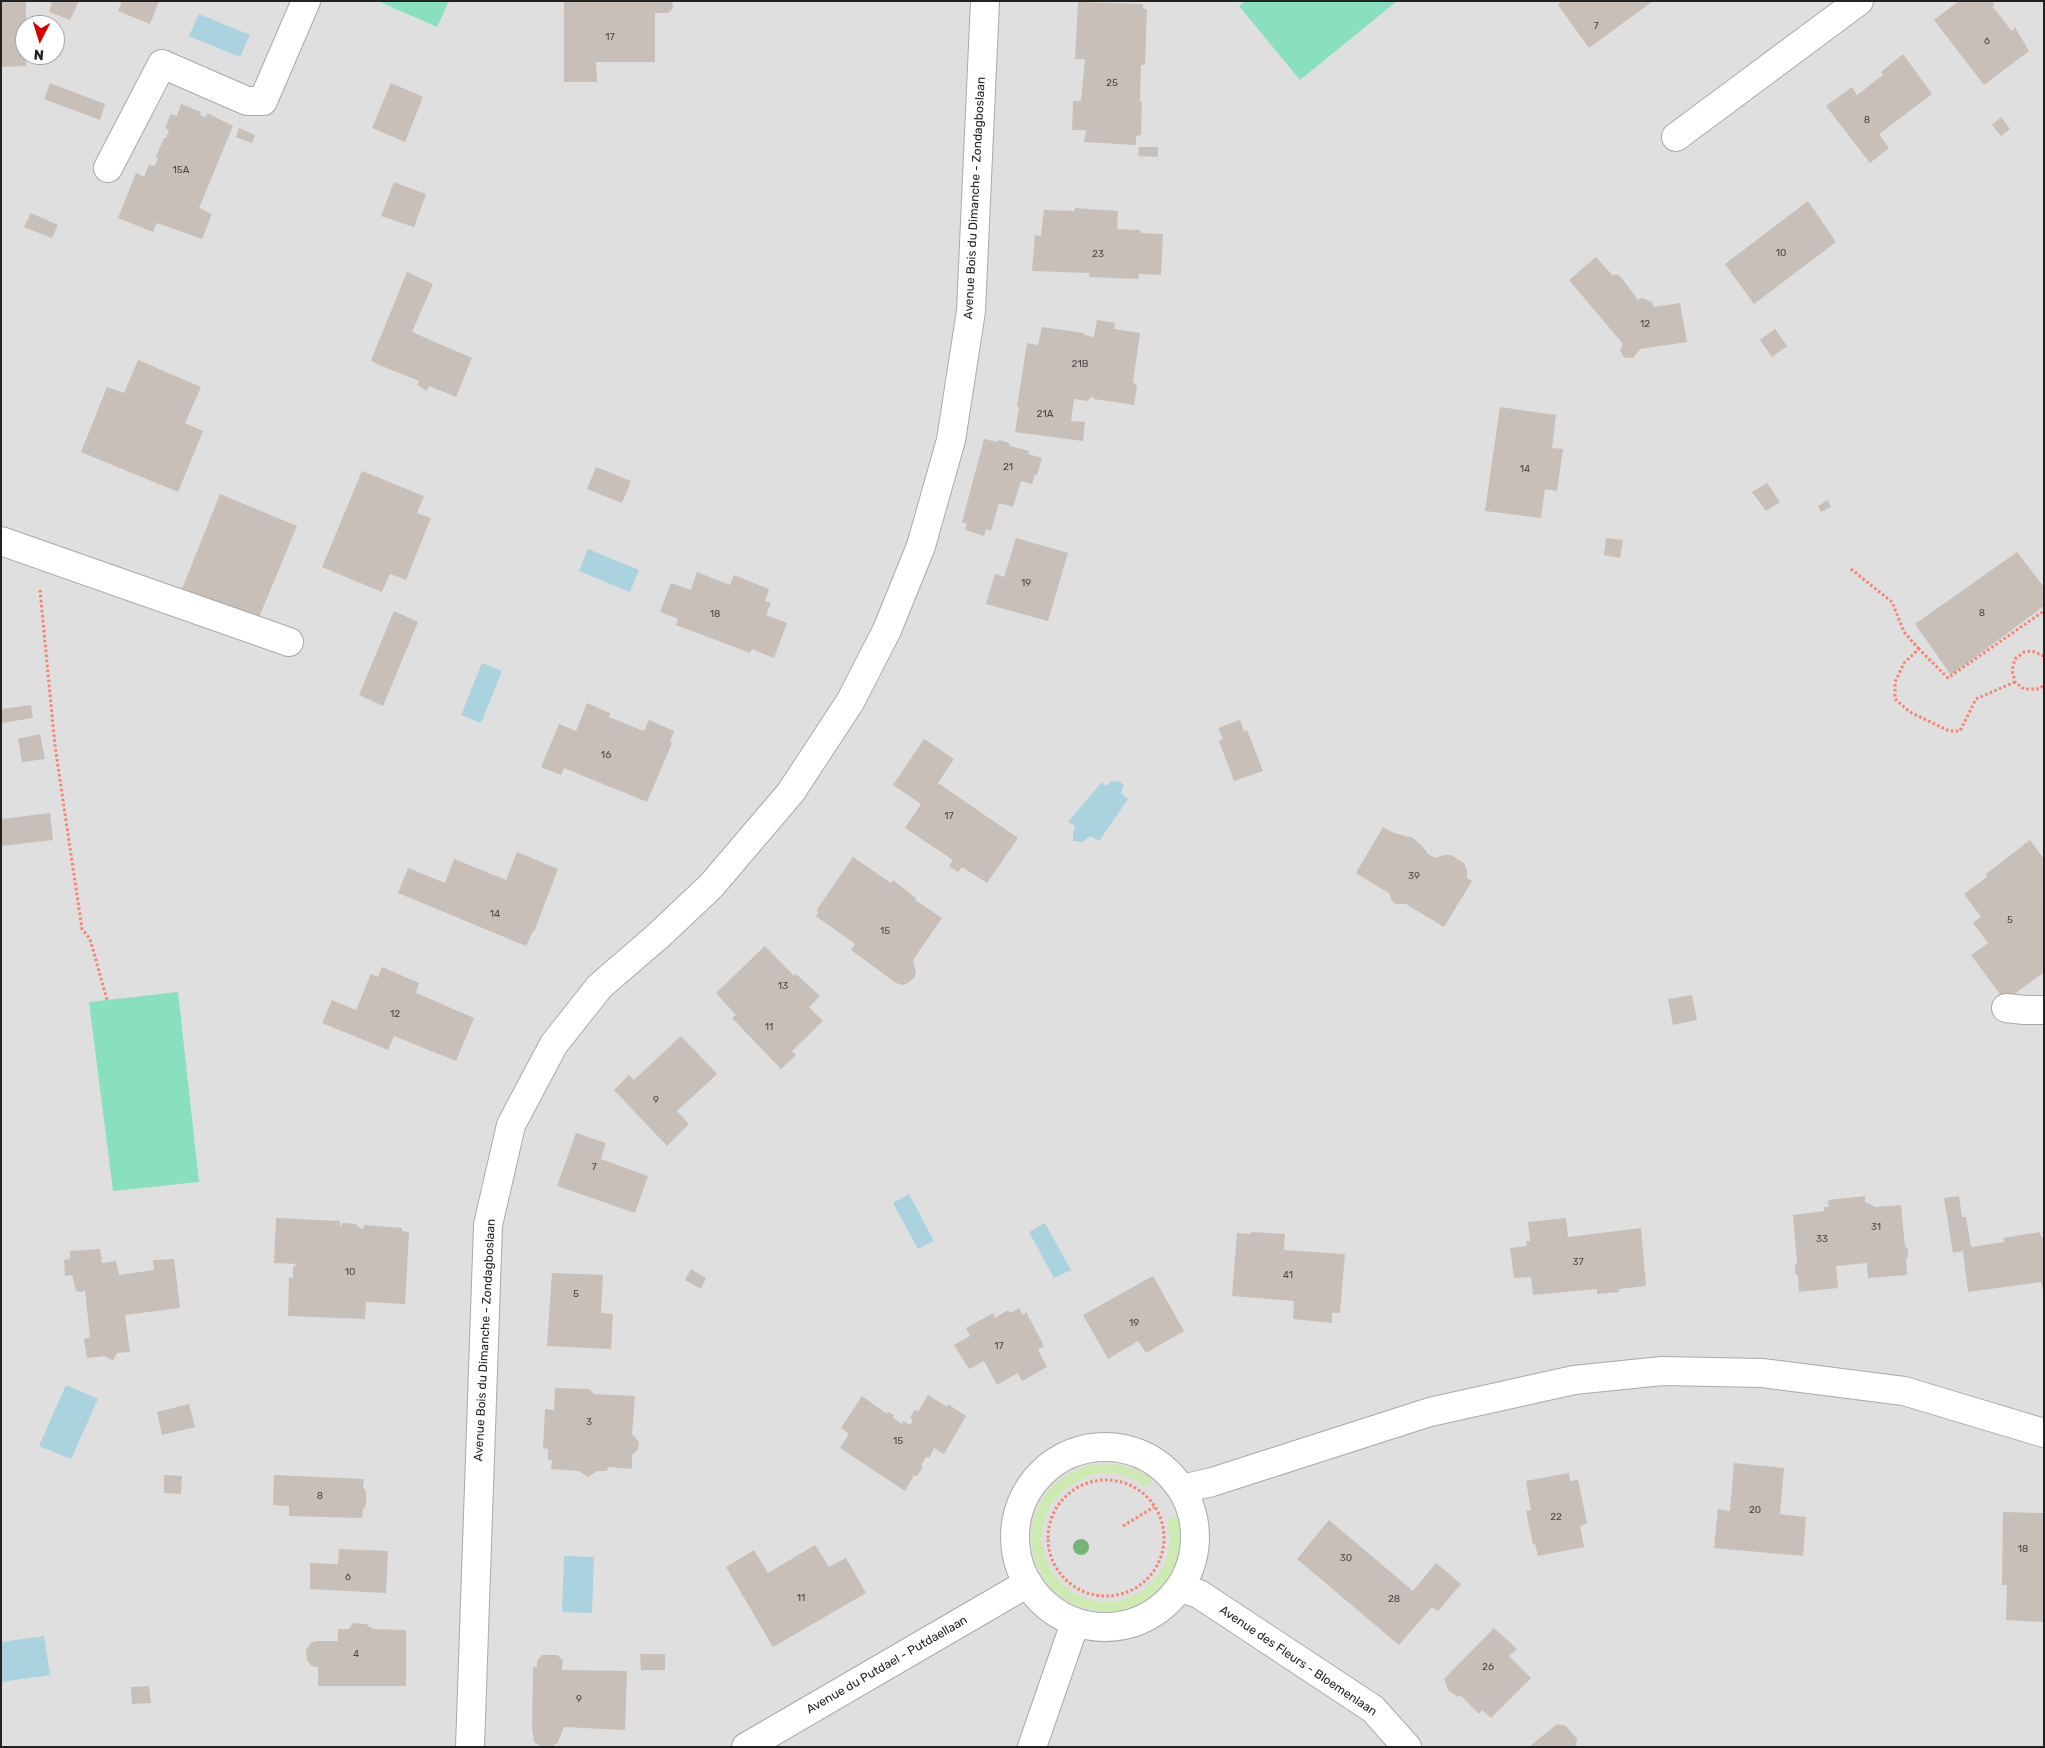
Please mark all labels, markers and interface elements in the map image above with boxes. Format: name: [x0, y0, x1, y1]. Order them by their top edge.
north arrow: [15, 15, 65, 65]
house number: 7: [1593, 20, 1599, 32]
house number: 17: [605, 31, 615, 43]
house number: 6: [1984, 35, 1990, 47]
text: N: [33, 46, 45, 63]
street label: Avenue Bois du Dimanche - Zondagboslaan: [961, 76, 989, 320]
house number: 25: [1106, 77, 1118, 89]
house number: 8: [1864, 114, 1870, 126]
house number: 15A: [173, 164, 189, 176]
house number: 10: [1776, 247, 1786, 259]
house number: 23: [1092, 248, 1104, 260]
house number: 12: [1640, 318, 1650, 330]
house number: 21B: [1072, 358, 1088, 370]
house number: 21A: [1037, 408, 1053, 420]
house number: 21: [1003, 461, 1013, 473]
house number: 14: [1520, 463, 1530, 475]
house number: 19: [1021, 577, 1031, 589]
house number: 8: [1979, 607, 1985, 619]
house number: 18: [710, 608, 720, 620]
house number: 16: [601, 749, 611, 761]
house number: 17: [944, 810, 954, 822]
house number: 39: [1408, 870, 1420, 882]
house number: 14: [490, 908, 500, 920]
house number: 5: [2007, 914, 2013, 926]
house number: 15: [880, 925, 890, 937]
house number: 13: [778, 980, 788, 992]
house number: 12: [390, 1008, 400, 1020]
house number: 11: [765, 1021, 773, 1033]
house number: 9: [653, 1094, 659, 1106]
house number: 7: [591, 1161, 597, 1173]
street label: Avenue Bois du Dimanche - Zondagboslaan: [471, 1218, 499, 1462]
house number: 31: [1871, 1221, 1881, 1233]
house number: 33: [1816, 1233, 1828, 1245]
house number: 37: [1572, 1256, 1584, 1268]
house number: 10: [345, 1266, 355, 1278]
house number: 41: [1283, 1269, 1293, 1281]
house number: 5: [573, 1288, 579, 1300]
house number: 19: [1129, 1317, 1139, 1329]
house number: 17: [994, 1340, 1004, 1352]
house number: 3: [586, 1416, 592, 1428]
house number: 15: [893, 1435, 903, 1447]
house number: 8: [317, 1490, 323, 1502]
house number: 20: [1749, 1504, 1761, 1516]
house number: 22: [1550, 1511, 1562, 1523]
house number: 18: [2018, 1543, 2028, 1555]
house number: 30: [1340, 1552, 1352, 1564]
house number: 6: [345, 1571, 351, 1583]
house number: 11: [797, 1592, 805, 1604]
house number: 28: [1388, 1593, 1400, 1605]
street label: Avenue des Fleurs - Bloemenlaan: [1217, 1603, 1379, 1719]
street label: Avenue du Putdael - Putdaellaan: [804, 1613, 970, 1717]
house number: 4: [353, 1648, 359, 1660]
house number: 26: [1482, 1661, 1494, 1673]
house number: 9: [576, 1693, 582, 1705]

